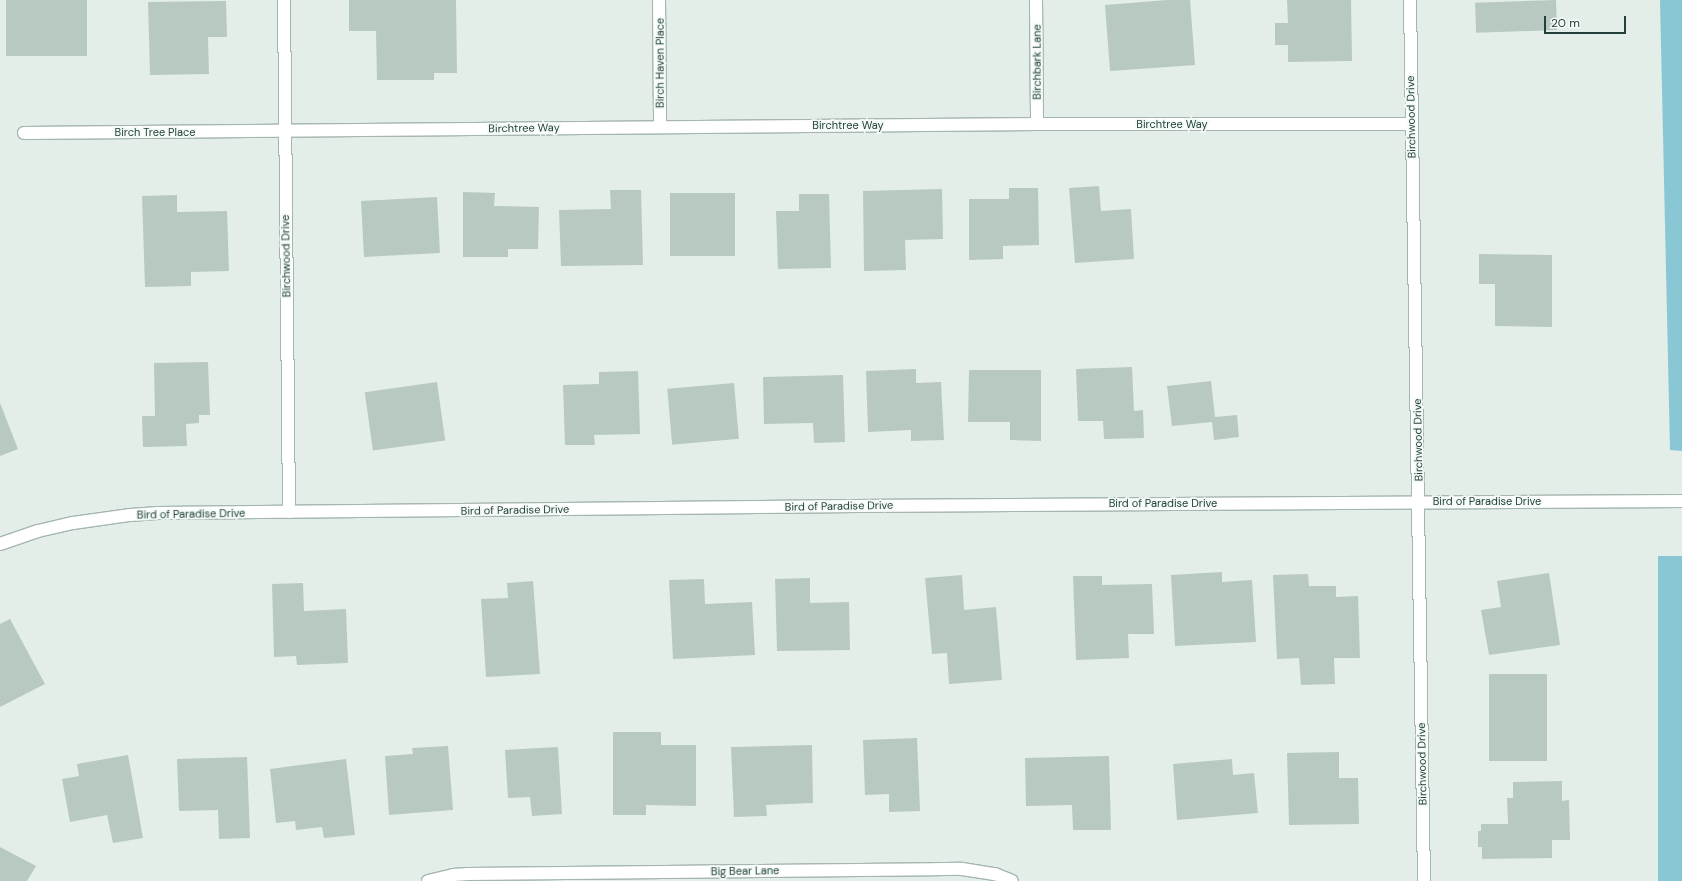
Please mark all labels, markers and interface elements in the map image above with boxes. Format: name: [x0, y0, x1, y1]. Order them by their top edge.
scale bar: [1546, 8, 1628, 34]
text: 20 m: [1551, 15, 1580, 31]
street label: Birch Haven Place: [653, 18, 667, 108]
street label: Birchbark Lane: [1030, 24, 1044, 100]
street label: Birchwood Drive: [1404, 75, 1418, 159]
street label: Birchtree Way: [1136, 117, 1208, 131]
street label: Birchtree Way: [812, 118, 884, 132]
street label: Birchtree Way: [488, 121, 560, 135]
street label: Birch Tree Place: [115, 125, 195, 139]
street label: Birchwood Drive: [279, 214, 293, 298]
street label: Birchwood Drive: [1411, 398, 1425, 482]
street label: Bird of Paradise Drive: [1433, 494, 1541, 508]
street label: Bird of Paradise Drive: [1109, 496, 1217, 510]
street label: Bird of Paradise Drive: [785, 498, 893, 514]
street label: Bird of Paradise Drive: [461, 502, 569, 518]
street label: Bird of Paradise Drive: [137, 506, 245, 522]
street label: Birchwood Drive: [1415, 722, 1429, 806]
street label: Big Bear Lane: [711, 864, 779, 878]

